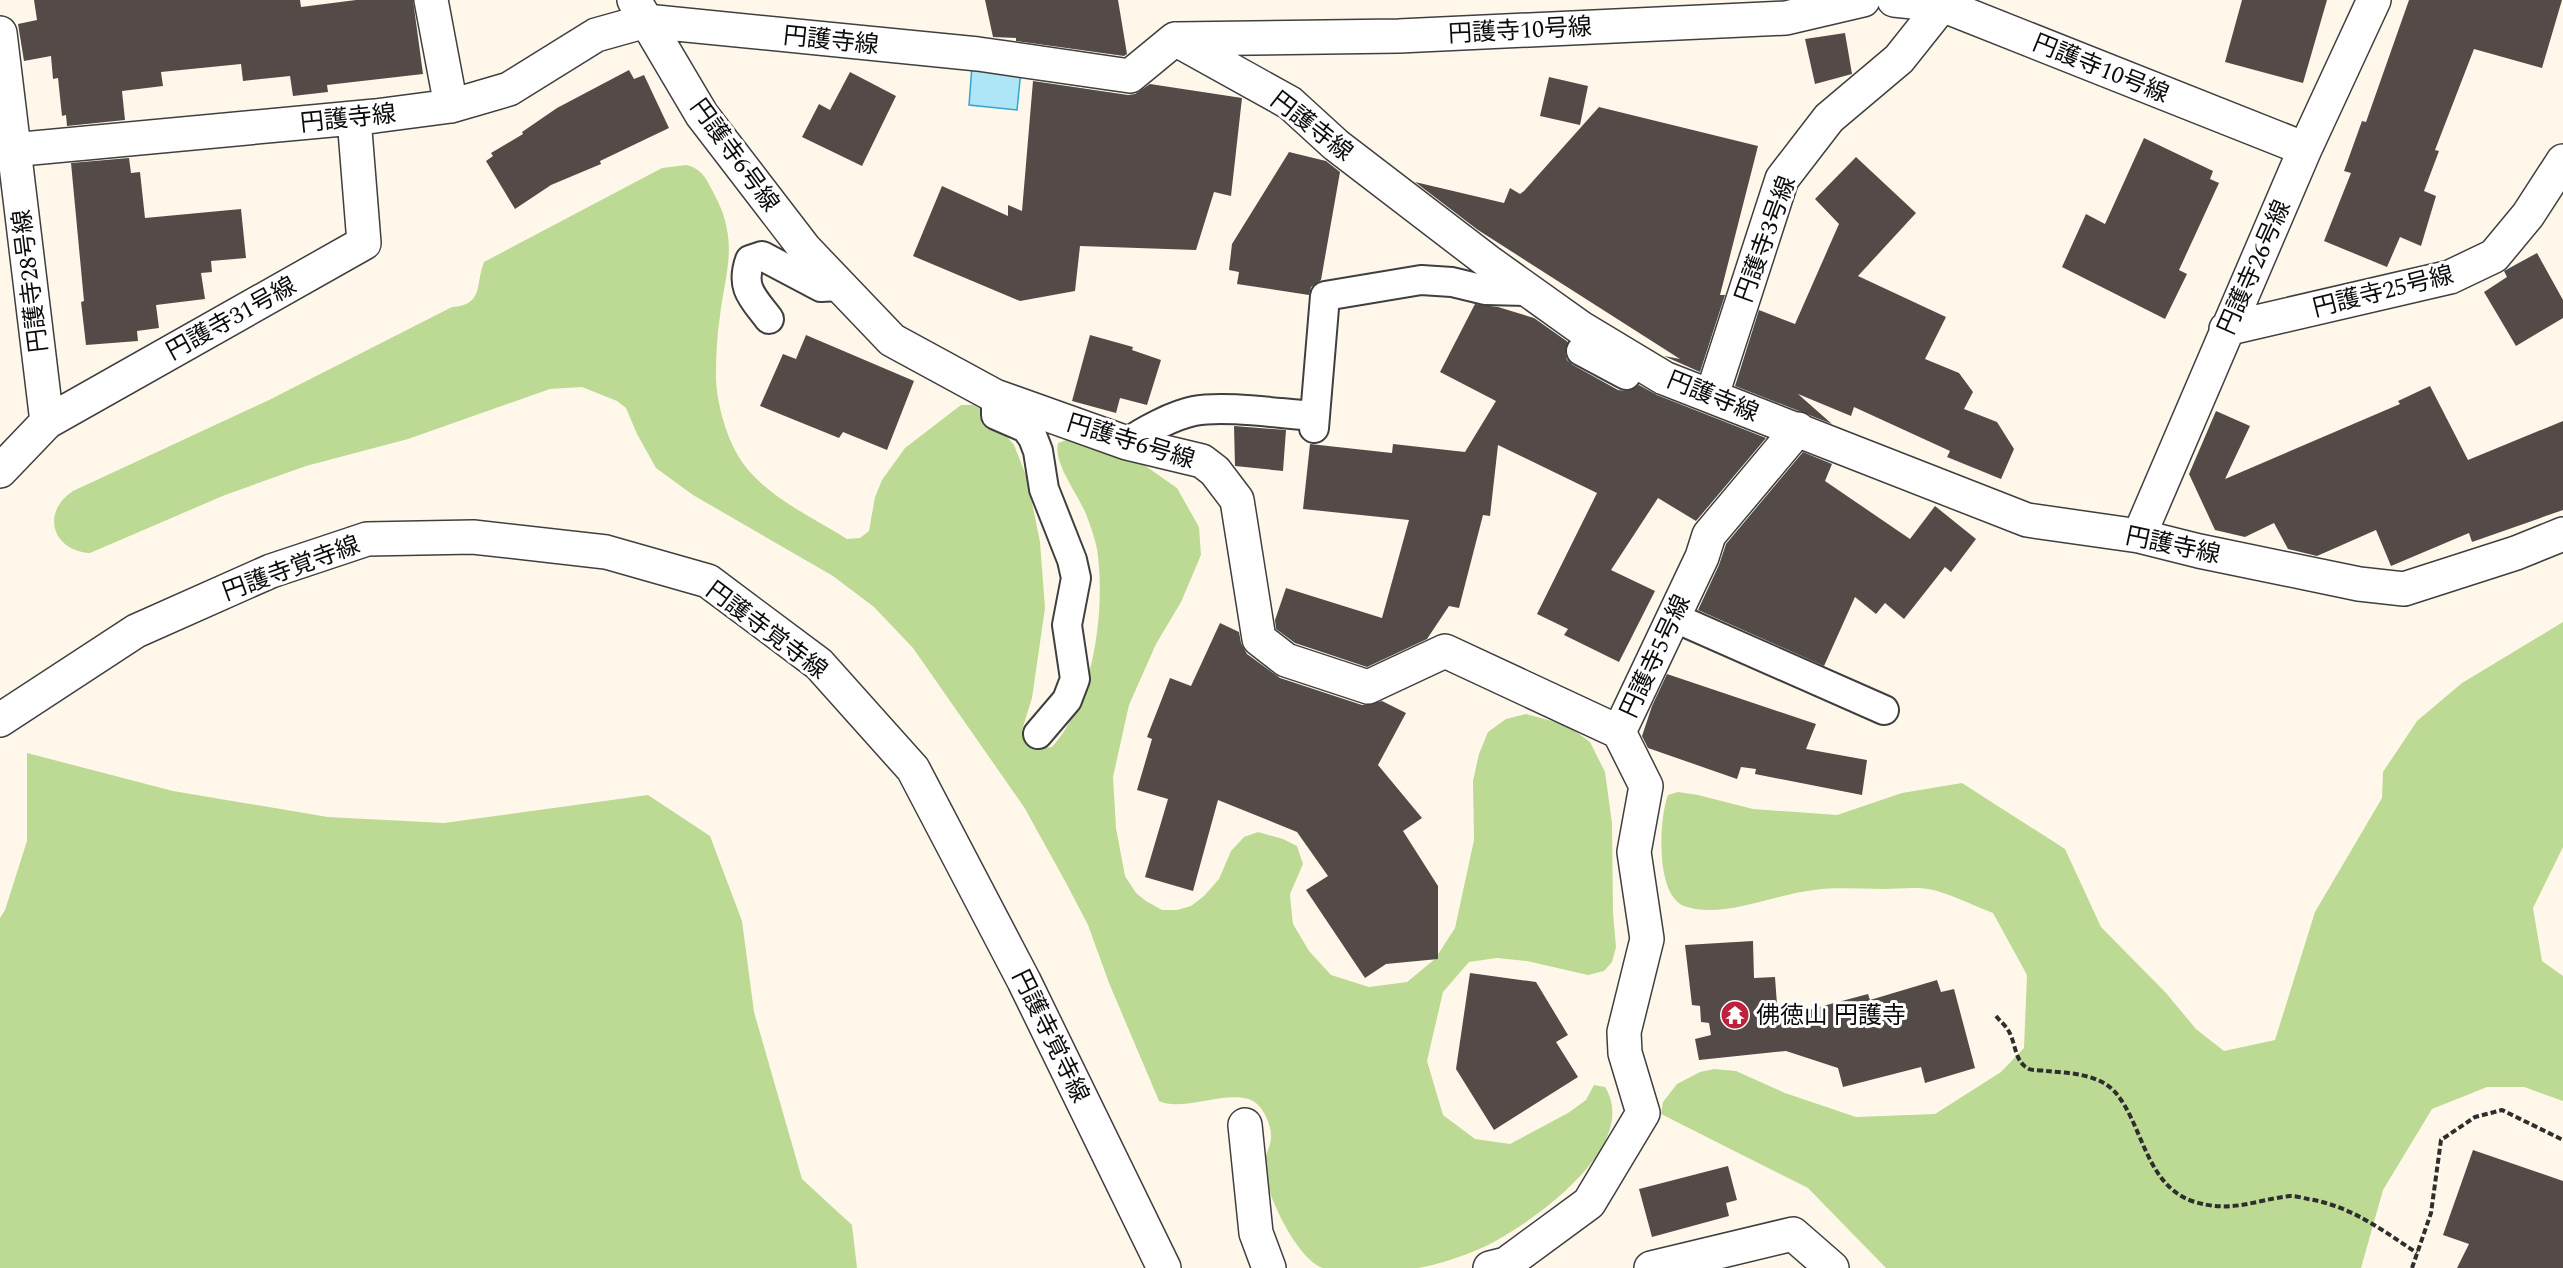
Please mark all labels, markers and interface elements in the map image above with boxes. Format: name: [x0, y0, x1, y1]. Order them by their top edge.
street label: 円護寺10号線: [1447, 9, 1593, 53]
street label: 円護寺線: [781, 18, 881, 64]
street label: 円護寺10号線: [2027, 25, 2174, 113]
street label: 円護寺線: [1262, 83, 1360, 171]
street label: 円護寺6号線: [681, 92, 788, 220]
street label: 円護寺線: [298, 96, 398, 142]
street label: 円護寺3号線: [1726, 171, 1805, 308]
street label: 円護寺26号線: [2209, 194, 2301, 341]
street label: 円護寺28号線: [4, 207, 58, 355]
street label: 円護寺25号線: [2309, 257, 2457, 327]
street label: 円護寺31号線: [160, 268, 303, 370]
street label: 円護寺線: [1661, 362, 1764, 432]
street label: 円護寺6号線: [1062, 405, 1199, 478]
street label: 円護寺線: [2122, 518, 2223, 574]
street label: 円護寺覚寺線: [218, 527, 365, 610]
street label: 円護寺覚寺線: [698, 573, 835, 689]
street label: 円護寺5号線: [1612, 589, 1700, 724]
street label: 円護寺覚寺線: [1002, 964, 1098, 1109]
place label: 佛徳山 円護寺: [1756, 998, 1906, 1034]
temple icon: 佛徳山 円護寺: [1719, 999, 1751, 1031]

